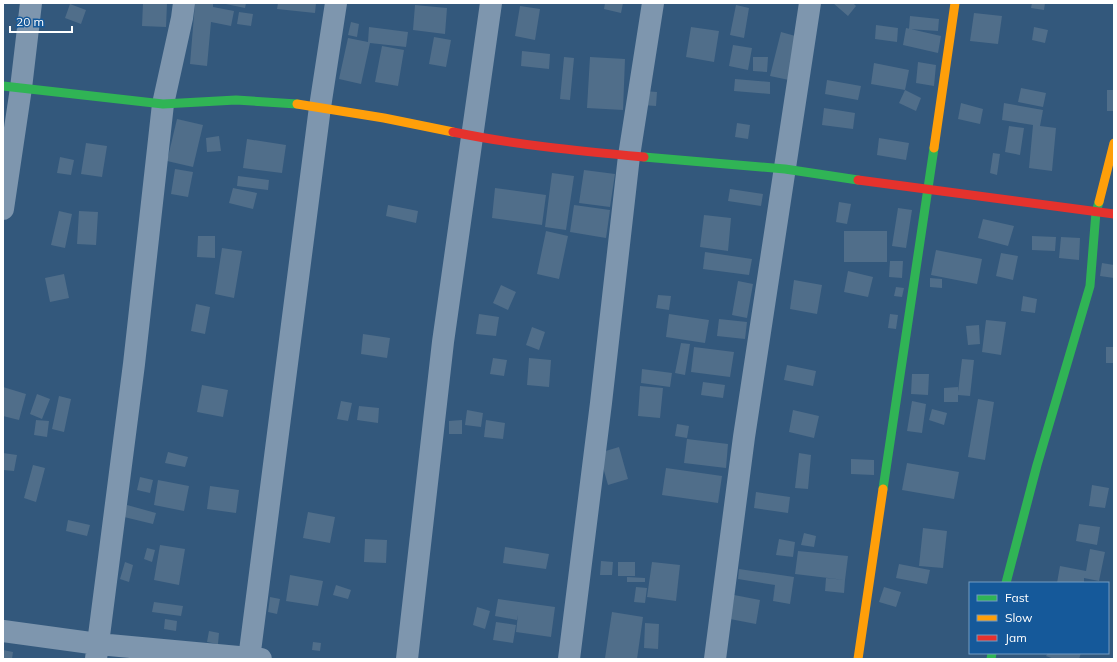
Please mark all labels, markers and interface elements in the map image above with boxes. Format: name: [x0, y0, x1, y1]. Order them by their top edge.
scale bar: [10, 8, 72, 34]
text: 20 m: [16, 14, 44, 29]
legend: [969, 582, 1109, 654]
text: Fast: [1005, 590, 1029, 605]
text: Slow: [1005, 610, 1033, 625]
text: Jam: [1005, 630, 1027, 645]

